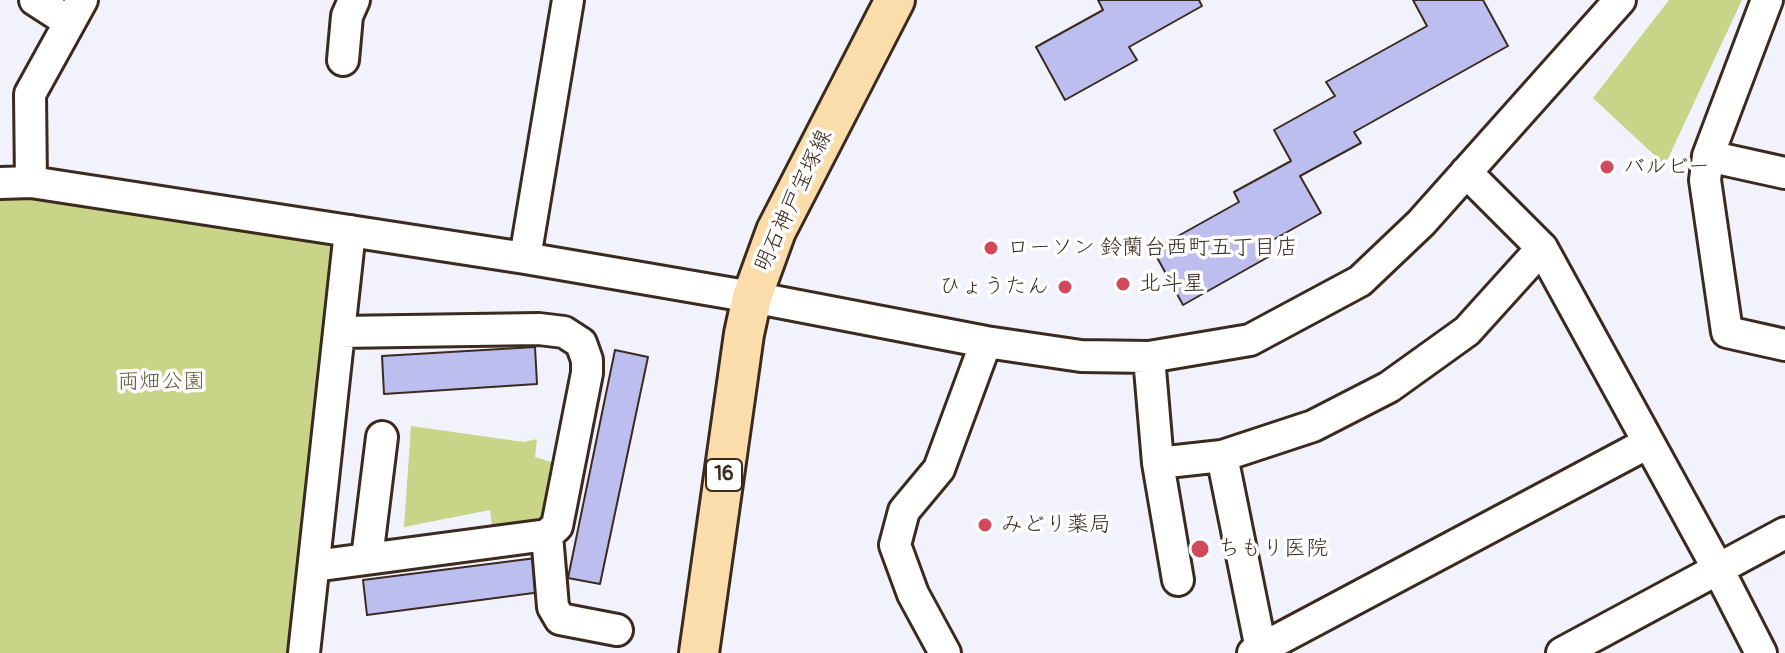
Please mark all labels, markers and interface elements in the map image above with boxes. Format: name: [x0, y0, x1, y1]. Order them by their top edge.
street label: 明石神戸宝塚線: [749, 126, 839, 276]
place label: バルビー: [1623, 154, 1710, 180]
marker: バルビー: [1598, 158, 1616, 176]
place label: ローソン 鈴蘭台西町五丁目店: [1007, 235, 1298, 261]
marker: ローソン 鈴蘭台西町五丁目店: [982, 239, 1000, 257]
place label: 北斗星: [1139, 271, 1205, 297]
place label: ひょうたん: [939, 274, 1049, 300]
marker: 北斗星: [1114, 275, 1132, 293]
marker: ひょうたん: [1056, 278, 1074, 296]
park label: 両畑公園: [117, 369, 205, 395]
road number: 16: [706, 459, 742, 491]
place label: みどり薬局: [1001, 512, 1111, 538]
marker: みどり薬局: [976, 516, 994, 534]
place label: ちもり医院: [1218, 536, 1328, 562]
marker: ちもり医院: [1189, 538, 1211, 560]

